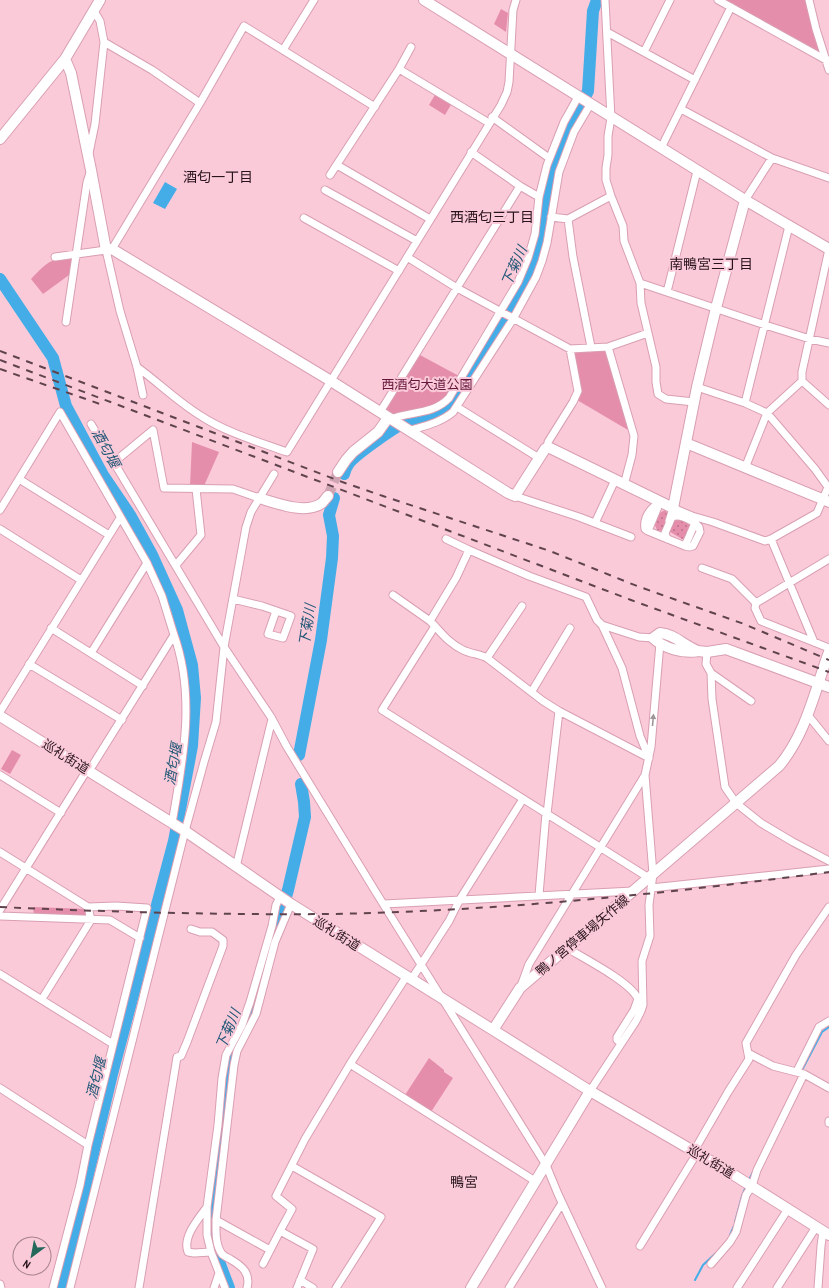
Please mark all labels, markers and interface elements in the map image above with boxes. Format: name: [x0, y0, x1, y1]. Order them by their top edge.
district label: 酒匂一丁目: [183, 168, 253, 186]
district label: 西酒匂三丁目: [450, 208, 534, 226]
water label: 下菊川: [497, 241, 532, 289]
district label: 南鴨宮三丁目: [669, 255, 753, 273]
park label: 西酒匂大道公園: [381, 376, 473, 393]
water label: 酒匂堰: [88, 425, 126, 473]
water label: 下菊川: [295, 601, 319, 647]
one-way arrow: [650, 713, 656, 726]
street label: 巡礼街道: [39, 735, 92, 777]
water label: 酒匂堰: [160, 739, 186, 786]
street label: 鴨ノ宮停車場矢作線: [532, 891, 633, 980]
street label: 巡礼街道: [310, 912, 363, 954]
water label: 下菊川: [212, 1004, 245, 1052]
water label: 酒匂堰: [82, 1053, 111, 1101]
street label: 巡礼街道: [684, 1141, 737, 1182]
district label: 鴨宮: [450, 1173, 478, 1191]
north arrow: [12, 1236, 52, 1276]
text: N: [20, 1257, 33, 1272]

